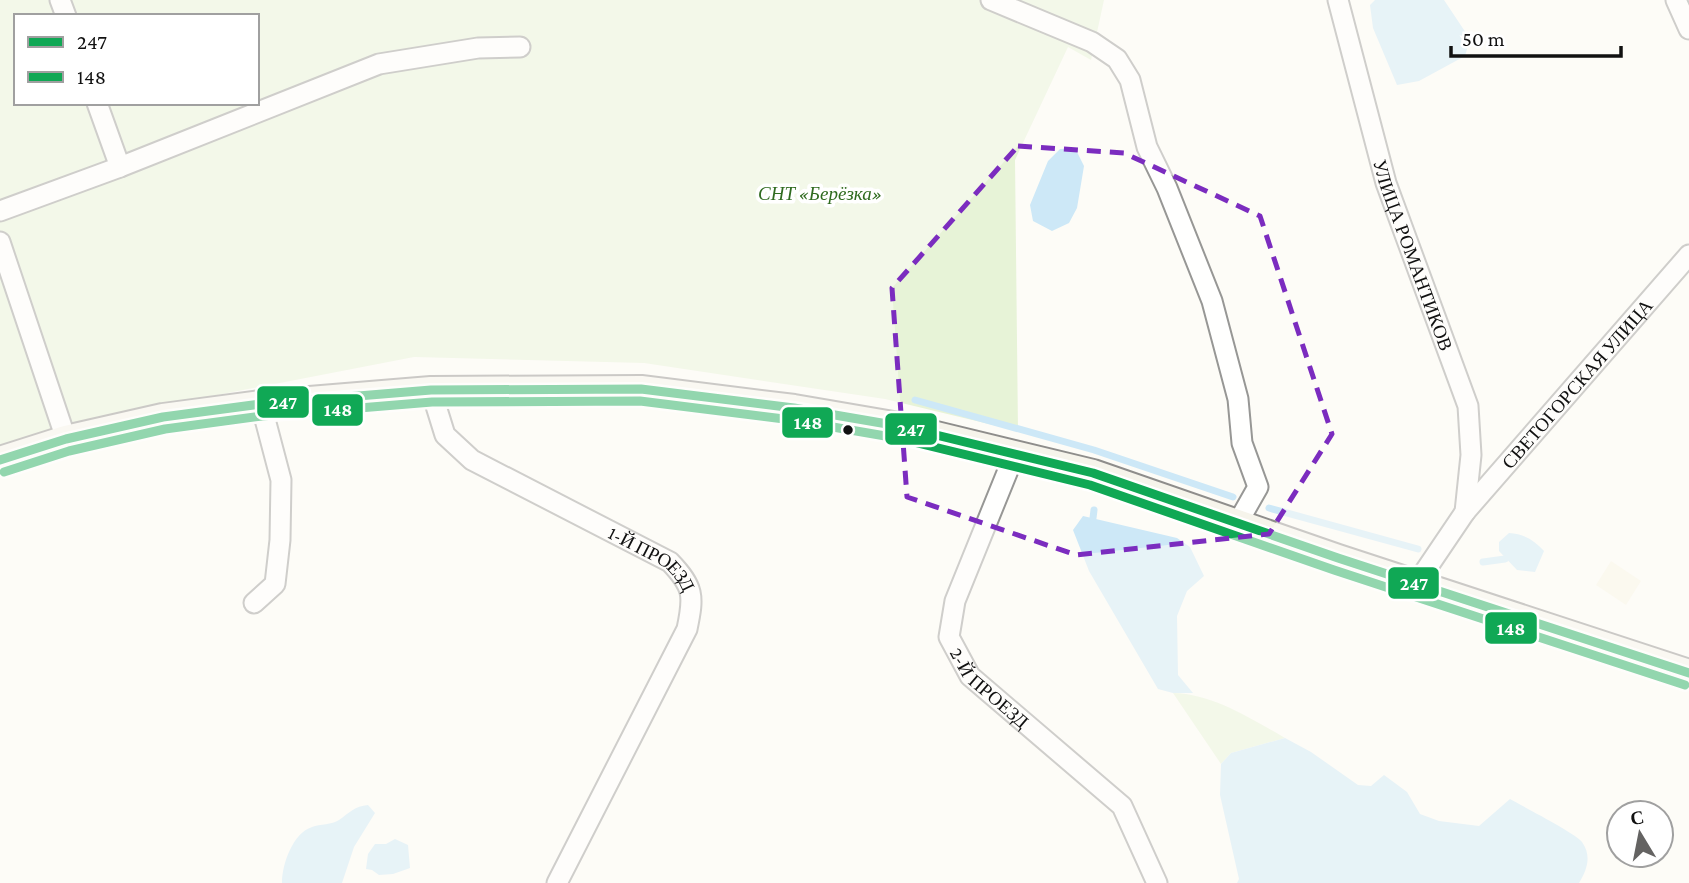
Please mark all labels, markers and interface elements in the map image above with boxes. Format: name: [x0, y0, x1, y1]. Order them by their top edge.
legend: [14, 14, 259, 105]
scale bar: [1451, 14, 1621, 58]
text: 50 m: [1462, 27, 1505, 51]
text: 247: [77, 30, 107, 54]
text: 148: [77, 65, 106, 89]
street label: УЛИЦА РОМАНТИКОВ: [1369, 157, 1457, 354]
park label: СНТ «Берёзка»: [758, 183, 882, 204]
street label: СВЕТОГОРСКАЯ УЛИЦА: [1498, 295, 1657, 473]
line badge: 247: [256, 385, 310, 419]
text: 247: [269, 392, 297, 413]
line badge: 148: [311, 393, 364, 427]
text: 148: [324, 399, 352, 420]
line badge: 148: [781, 406, 834, 439]
text: 148: [794, 412, 822, 433]
line badge: 247: [884, 412, 938, 446]
text: 247: [897, 419, 925, 440]
unlabelled marker: [841, 423, 855, 437]
street label: 1-Й ПРОЕЗД: [605, 522, 699, 595]
line badge: 247: [1387, 566, 1440, 600]
text: 247: [1400, 573, 1428, 594]
line badge: 148: [1484, 611, 1538, 645]
text: 148: [1497, 618, 1525, 639]
street label: 2-Й ПРОЕЗД: [946, 644, 1033, 732]
north arrow: [1605, 799, 1675, 869]
text: С: [1629, 806, 1646, 829]

